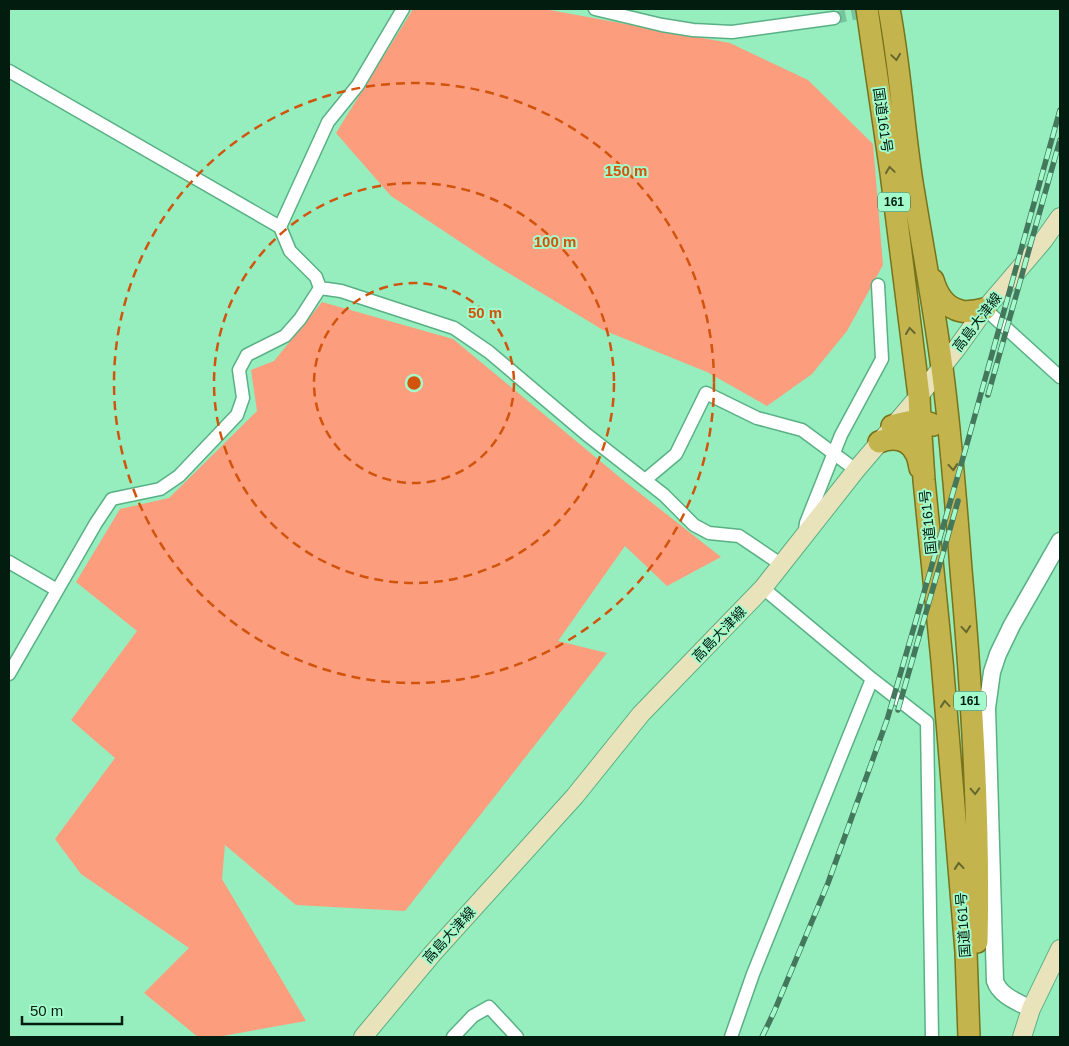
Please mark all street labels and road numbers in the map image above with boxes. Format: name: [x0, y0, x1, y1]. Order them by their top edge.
street label: 国道161号: [871, 87, 895, 153]
road number: 161: [878, 192, 910, 212]
street label: 高島大津線: [949, 289, 1005, 355]
street label: 国道161号: [917, 489, 939, 555]
street label: 高島大津線: [689, 603, 749, 665]
road number: 161: [954, 691, 986, 710]
street label: 国道161号: [953, 892, 973, 958]
street label: 高島大津線: [420, 904, 478, 966]

